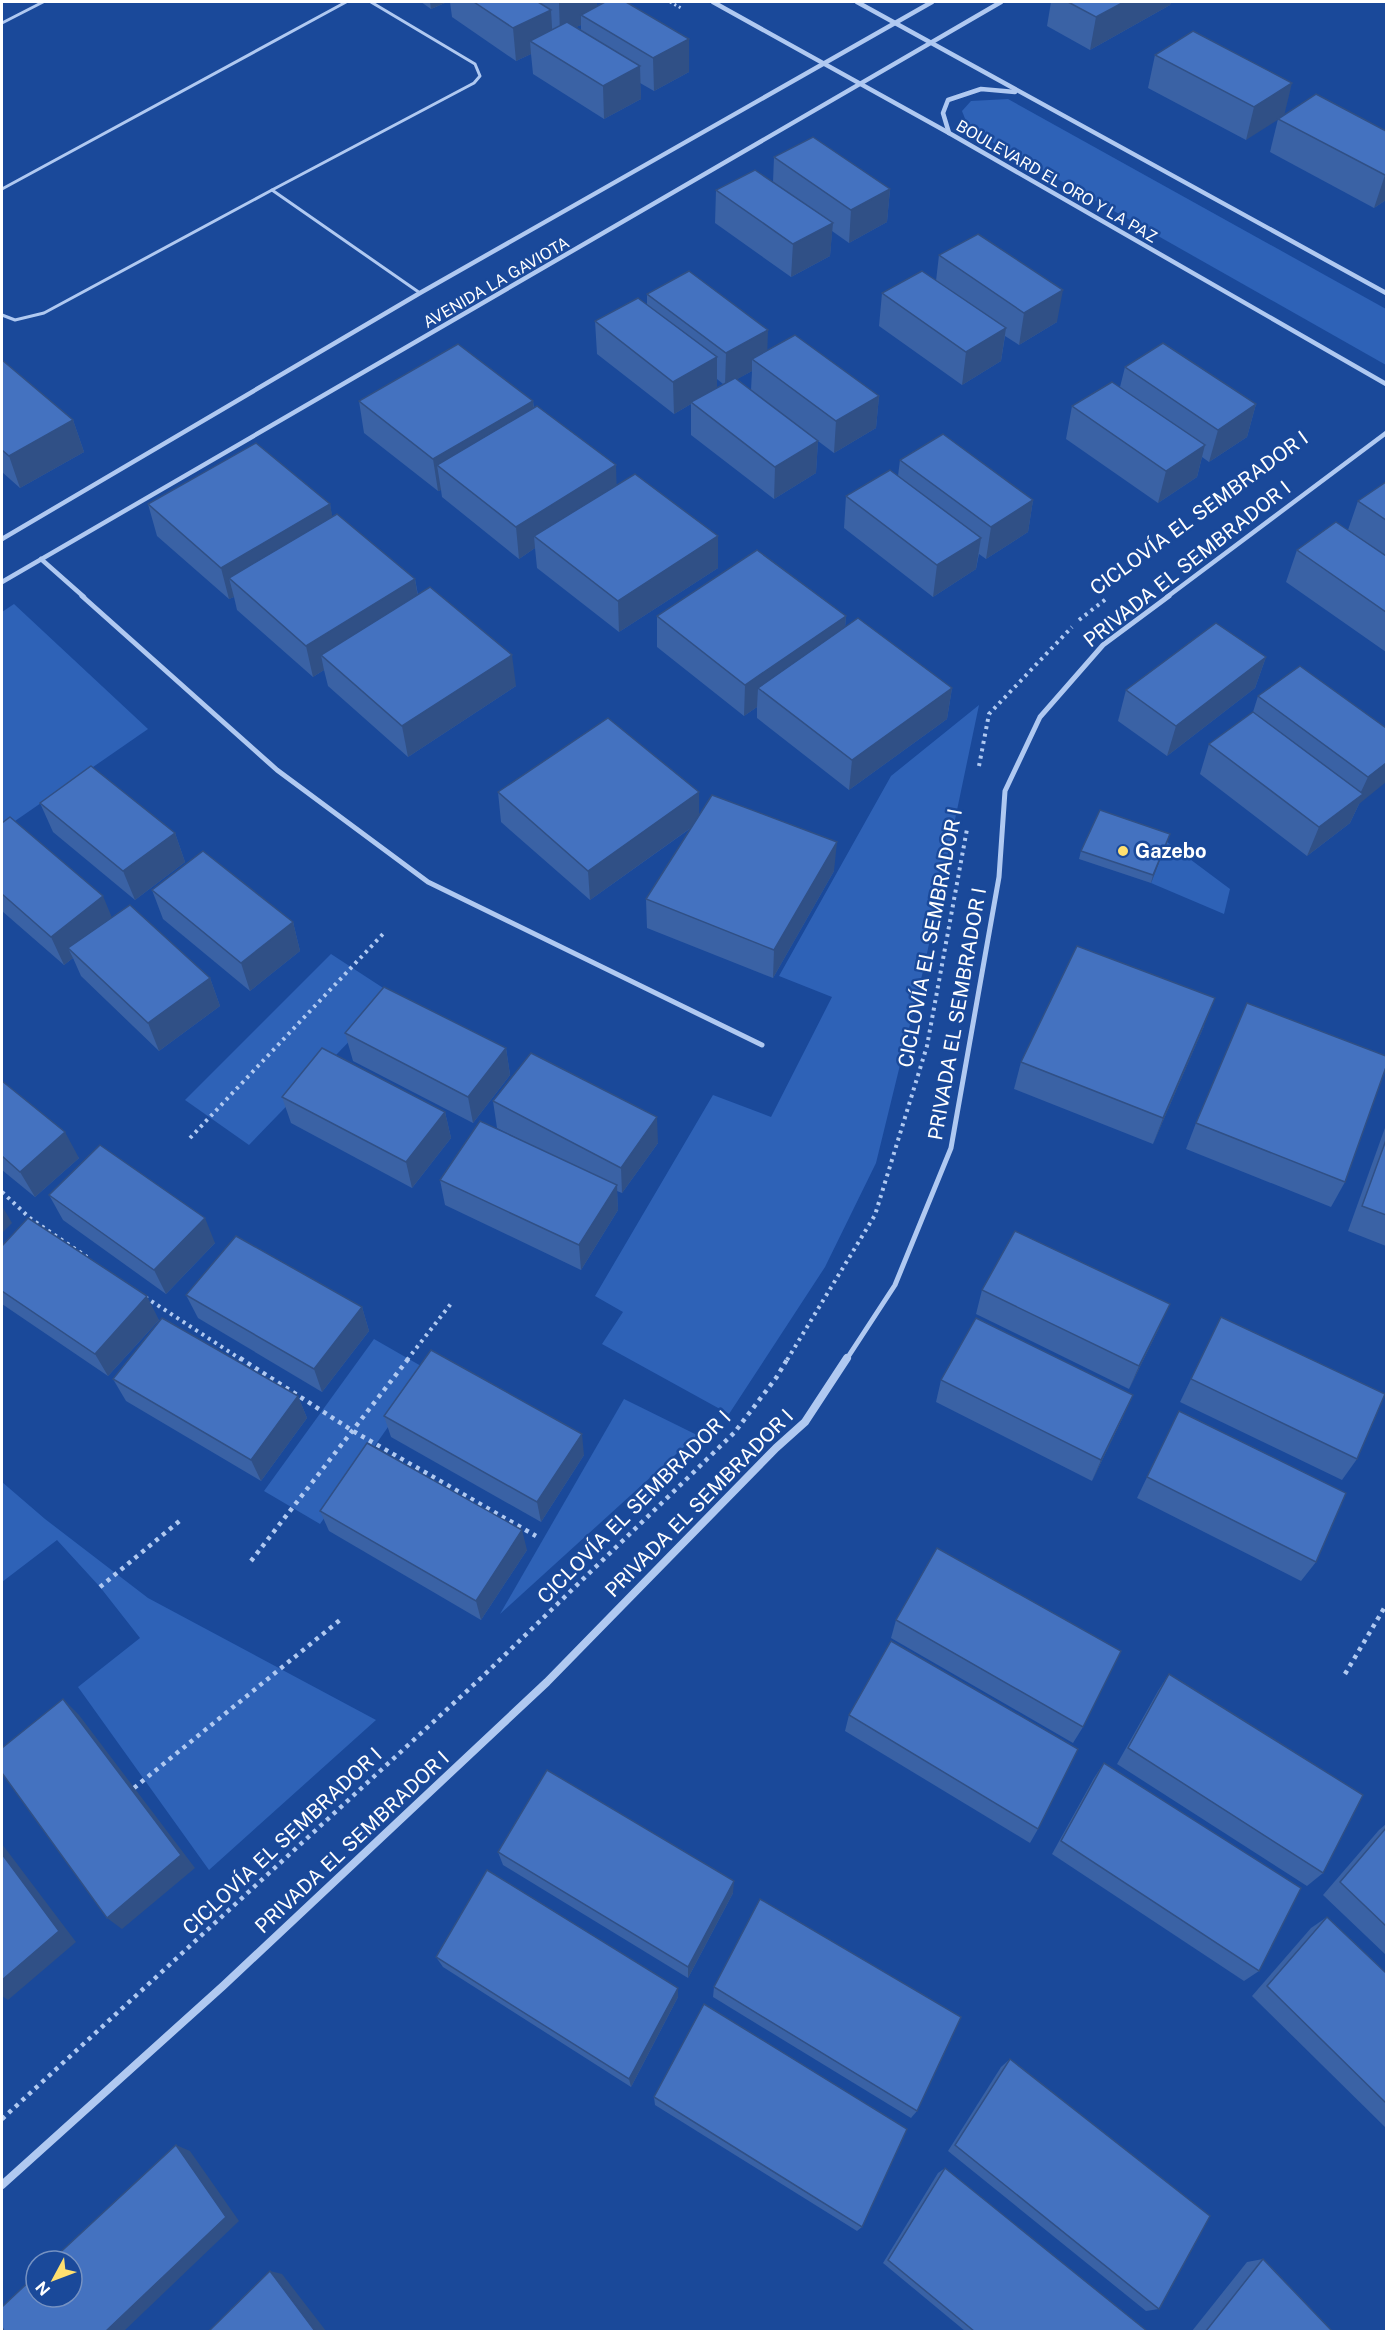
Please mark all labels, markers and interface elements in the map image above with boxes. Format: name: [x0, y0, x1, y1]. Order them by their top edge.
street label: BOULEVARD EL ORO Y LA PAZ: [953, 116, 1161, 247]
street label: AVENIDA LA GAVIOTA: [420, 233, 573, 332]
street label: CICLOVÍA EL SEMBRADOR I: [1085, 425, 1313, 600]
street label: PRIVADA EL SEMBRADOR I: [1079, 476, 1295, 652]
street label: CICLOVÍA EL SEMBRADOR I: [892, 806, 967, 1070]
place label: Gazebo: [1135, 839, 1206, 863]
marker: Gazebo: [1116, 844, 1130, 858]
street label: PRIVADA EL SEMBRADOR I: [923, 886, 991, 1142]
street label: PRIVADA EL SEMBRADOR I: [600, 1404, 798, 1602]
street label: CICLOVÍA EL SEMBRADOR I: [532, 1405, 736, 1609]
street label: CICLOVÍA EL SEMBRADOR I: [177, 1742, 386, 1940]
street label: PRIVADA EL SEMBRADOR I: [250, 1746, 454, 1938]
north arrow: [24, 2249, 84, 2309]
text: N: [32, 2278, 54, 2299]

